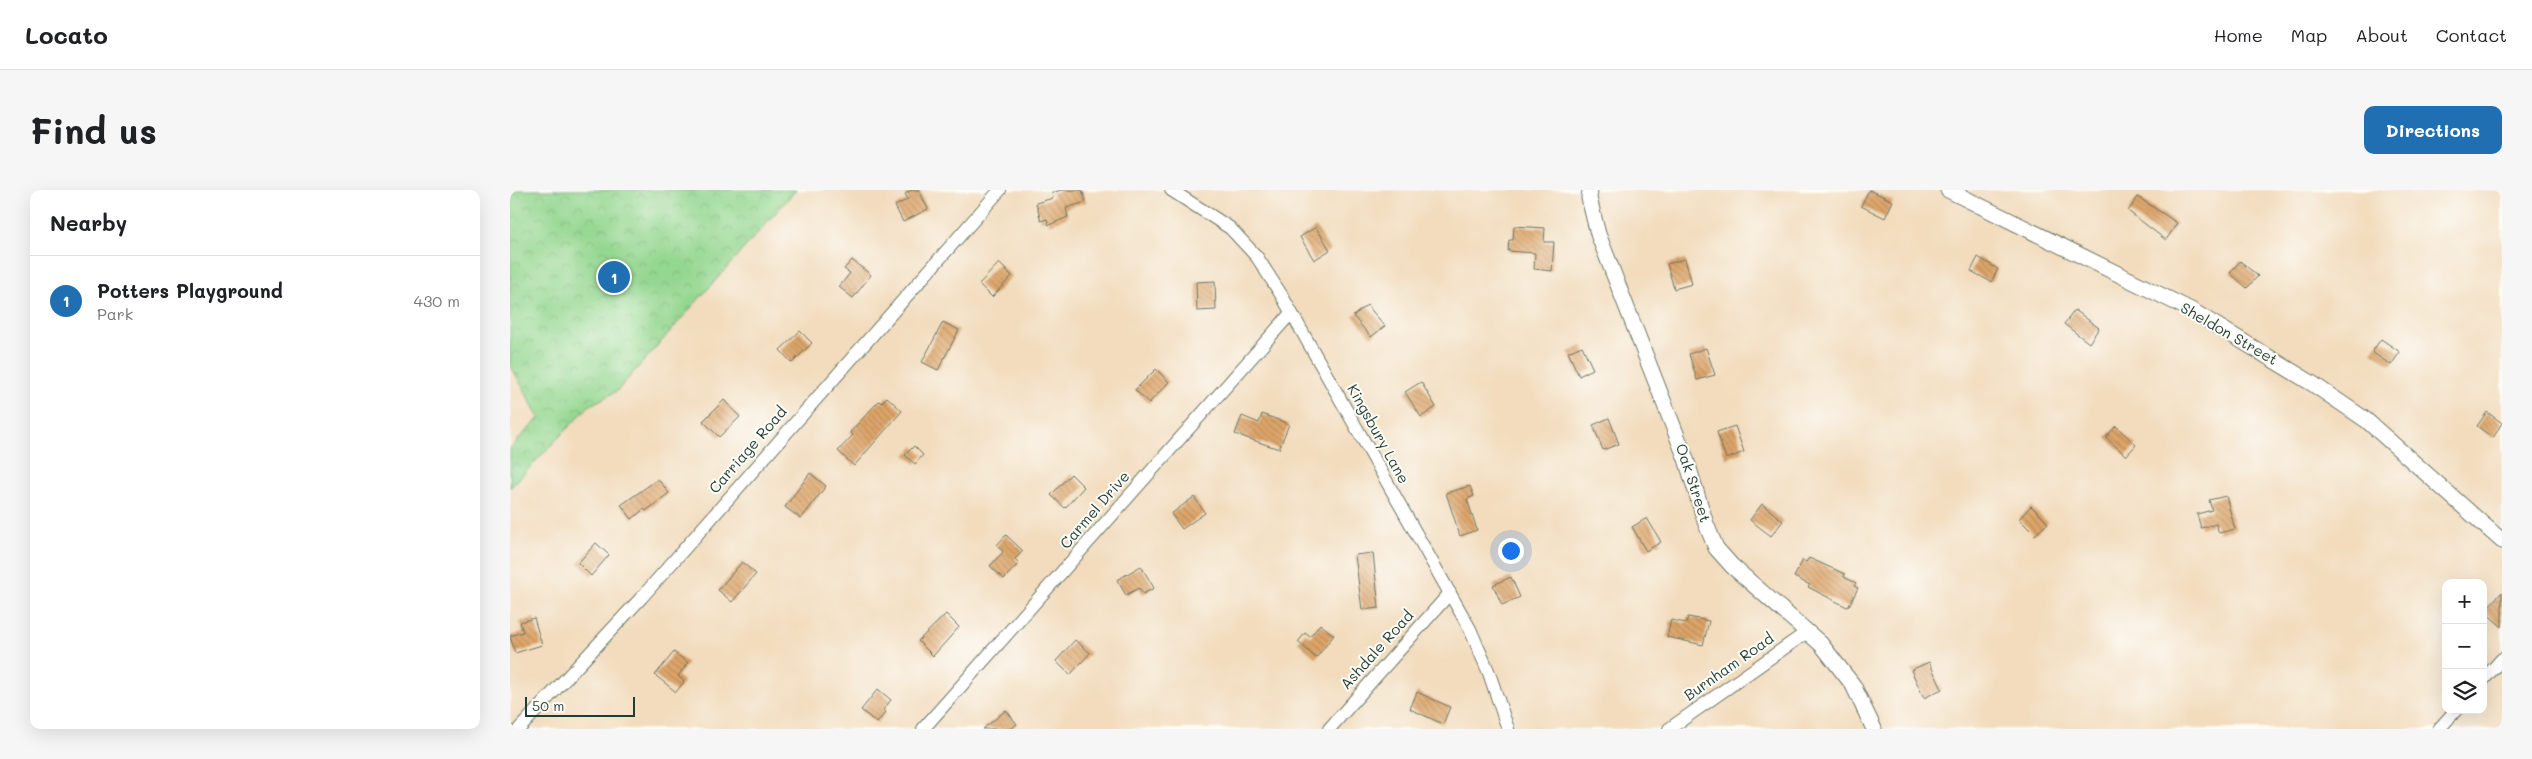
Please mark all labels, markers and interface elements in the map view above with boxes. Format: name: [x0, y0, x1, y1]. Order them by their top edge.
text: Locato: [25, 19, 108, 50]
text: Home: [2214, 23, 2263, 47]
text: Map: [2291, 23, 2327, 47]
text: About: [2355, 23, 2408, 47]
text: Contact: [2436, 23, 2507, 47]
button: Directions: [2364, 106, 2502, 154]
text: Find us: [30, 107, 157, 153]
text: Nearby: [50, 209, 127, 236]
pin: 1: [598, 258, 630, 296]
text: Potters Playground: [97, 278, 283, 303]
text: 1: [62, 290, 70, 311]
text: 430 m: [413, 290, 460, 311]
street label: Sheldon Street: [2177, 297, 2282, 369]
text: Park: [97, 303, 133, 324]
street label: Kingsbury Lane: [1343, 380, 1414, 487]
street label: Carriage Road: [704, 402, 791, 497]
street label: Oak Street: [1672, 441, 1716, 525]
street label: Carmel Drive: [1055, 466, 1134, 553]
your location: [1498, 538, 1524, 564]
map controls: [2442, 579, 2487, 714]
button: +: [2442, 579, 2487, 624]
street label: Ashdale Road: [1335, 605, 1417, 693]
button: −: [2442, 624, 2487, 669]
street label: Burnham Road: [1680, 628, 1777, 705]
button: layers: [2442, 669, 2487, 714]
scale bar: [525, 694, 635, 717]
text: 50 m: [532, 696, 564, 715]

